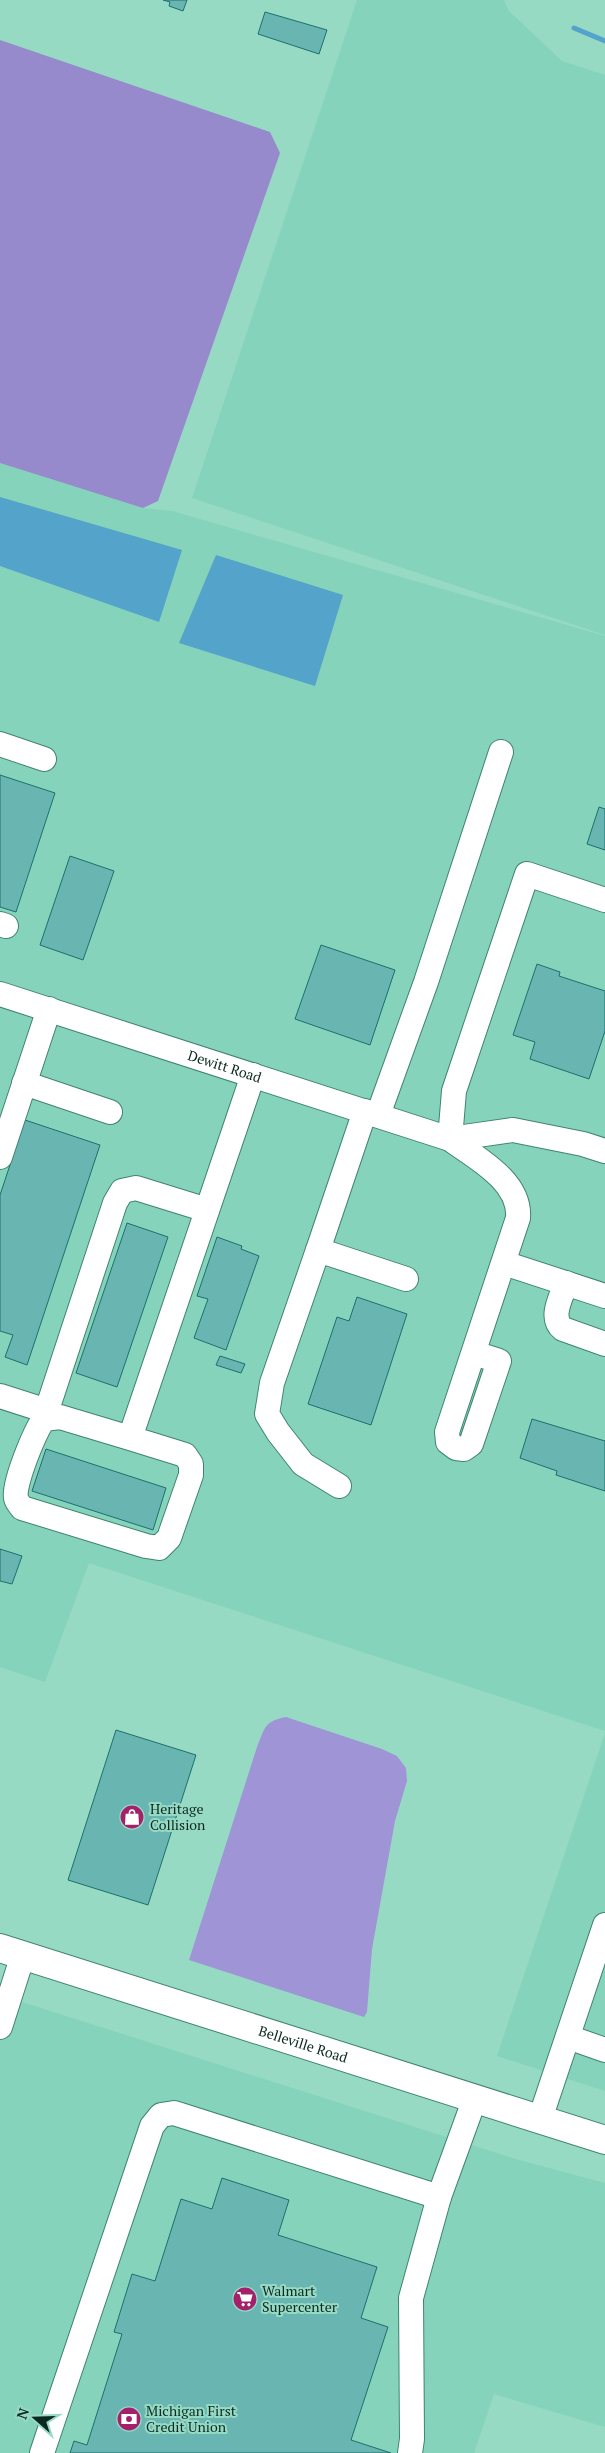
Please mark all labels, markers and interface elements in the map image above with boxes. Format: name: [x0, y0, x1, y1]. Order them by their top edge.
street label: Dewitt Road: [185, 1045, 264, 1087]
place label: Heritage Collision: [150, 1799, 206, 1834]
shop icon: Heritage Collision: [119, 1804, 145, 1830]
street label: Belleville Road: [256, 2021, 350, 2067]
place label: Walmart Supercenter: [262, 2281, 338, 2316]
supermarket icon: Walmart Supercenter: [232, 2286, 258, 2312]
north arrow: [10, 2393, 60, 2443]
place label: Michigan First Credit Union: [146, 2401, 237, 2436]
text: N: [12, 2405, 33, 2422]
bank icon: Michigan First Credit Union: [116, 2406, 142, 2432]

